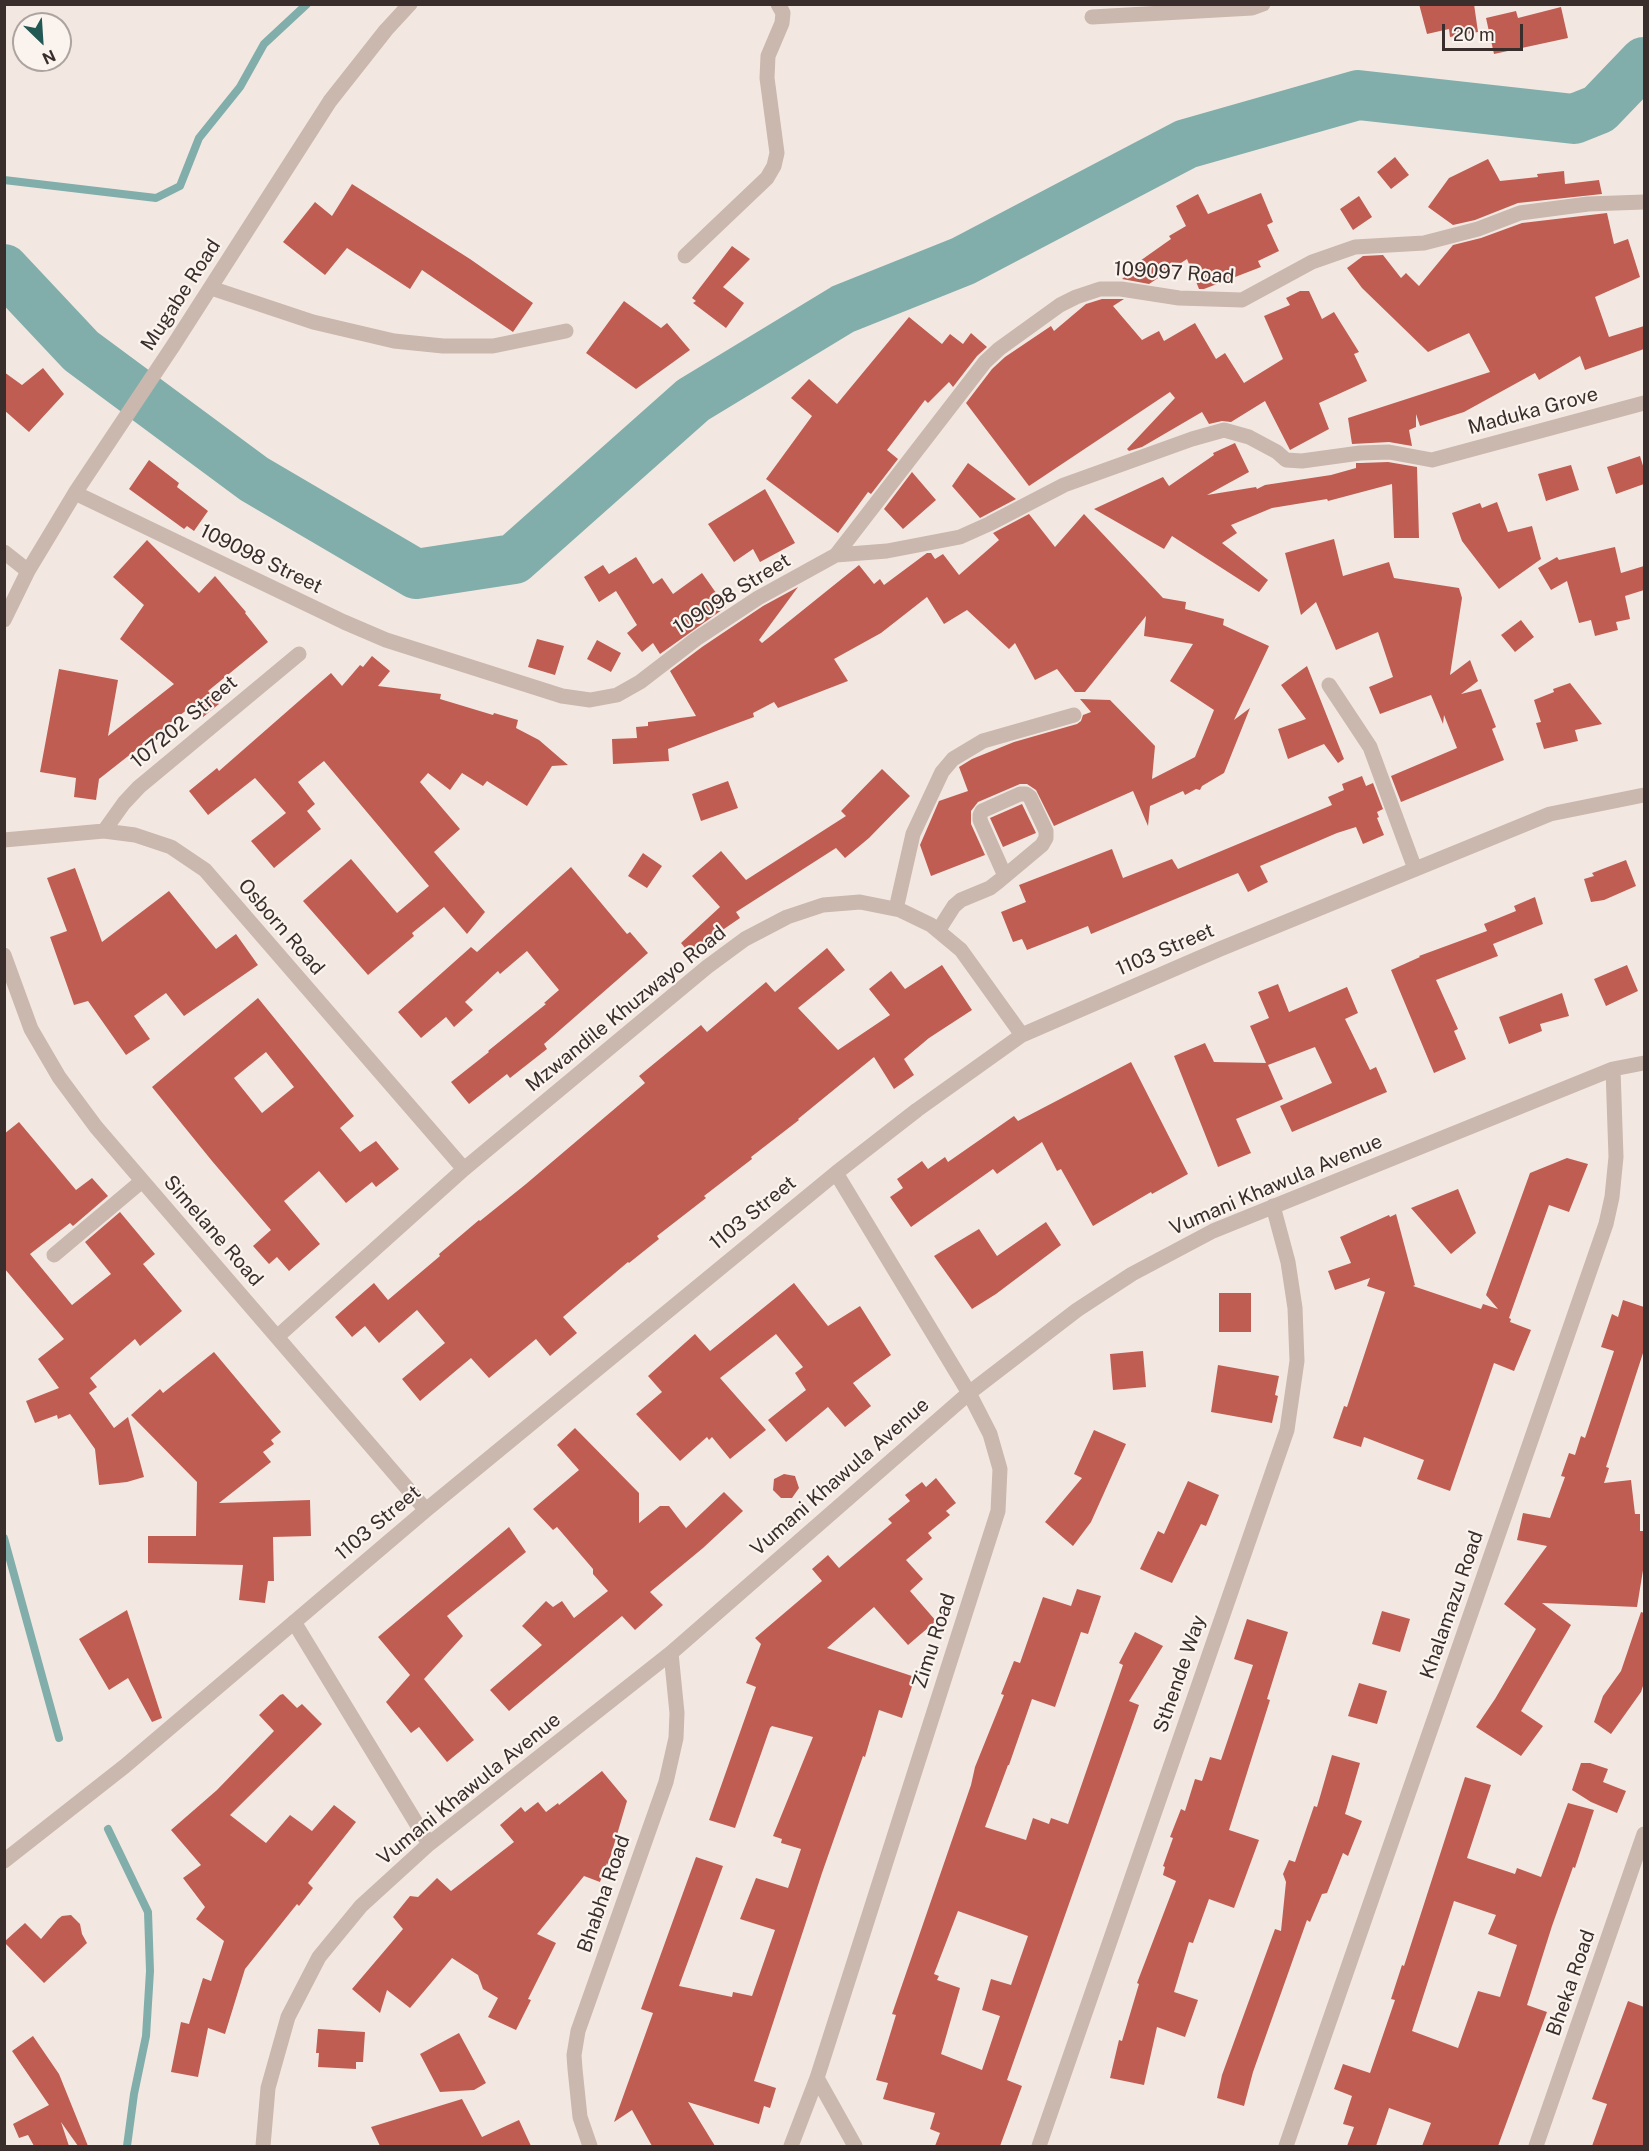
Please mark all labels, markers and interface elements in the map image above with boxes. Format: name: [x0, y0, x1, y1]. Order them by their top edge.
north arrow: [12, 12, 72, 72]
scale bar: [1445, 12, 1526, 50]
text: 20 m: [1453, 24, 1495, 45]
text: N: [39, 46, 59, 68]
street label: Mugabe Road: [136, 235, 226, 355]
street label: 109097 Road: [1113, 257, 1235, 289]
street label: Maduka Grove: [1465, 382, 1601, 440]
street label: 109098 Street: [196, 519, 326, 599]
street label: 109098 Street: [669, 549, 795, 639]
street label: 107202 Street: [126, 671, 242, 773]
street label: Osborn Road: [233, 874, 329, 980]
street label: 1103 Street: [1112, 919, 1218, 981]
street label: Mzwandile Khuzwayo Road: [521, 921, 731, 1097]
street label: Vumani Khawula Avenue: [1166, 1129, 1386, 1241]
street label: Simelane Road: [158, 1171, 268, 1291]
street label: 1103 Street: [705, 1171, 801, 1255]
street label: Vumani Khawula Avenue: [746, 1393, 934, 1561]
street label: 1103 Street: [330, 1480, 426, 1566]
street label: Khalamazu Road: [1415, 1528, 1489, 1682]
street label: Zimu Road: [907, 1590, 961, 1692]
street label: Sthende Way: [1149, 1612, 1211, 1736]
street label: Vumani Khawula Avenue: [373, 1708, 565, 1870]
street label: Bhabha Road: [573, 1832, 635, 1956]
street label: Bheka Road: [1542, 1927, 1600, 2039]

